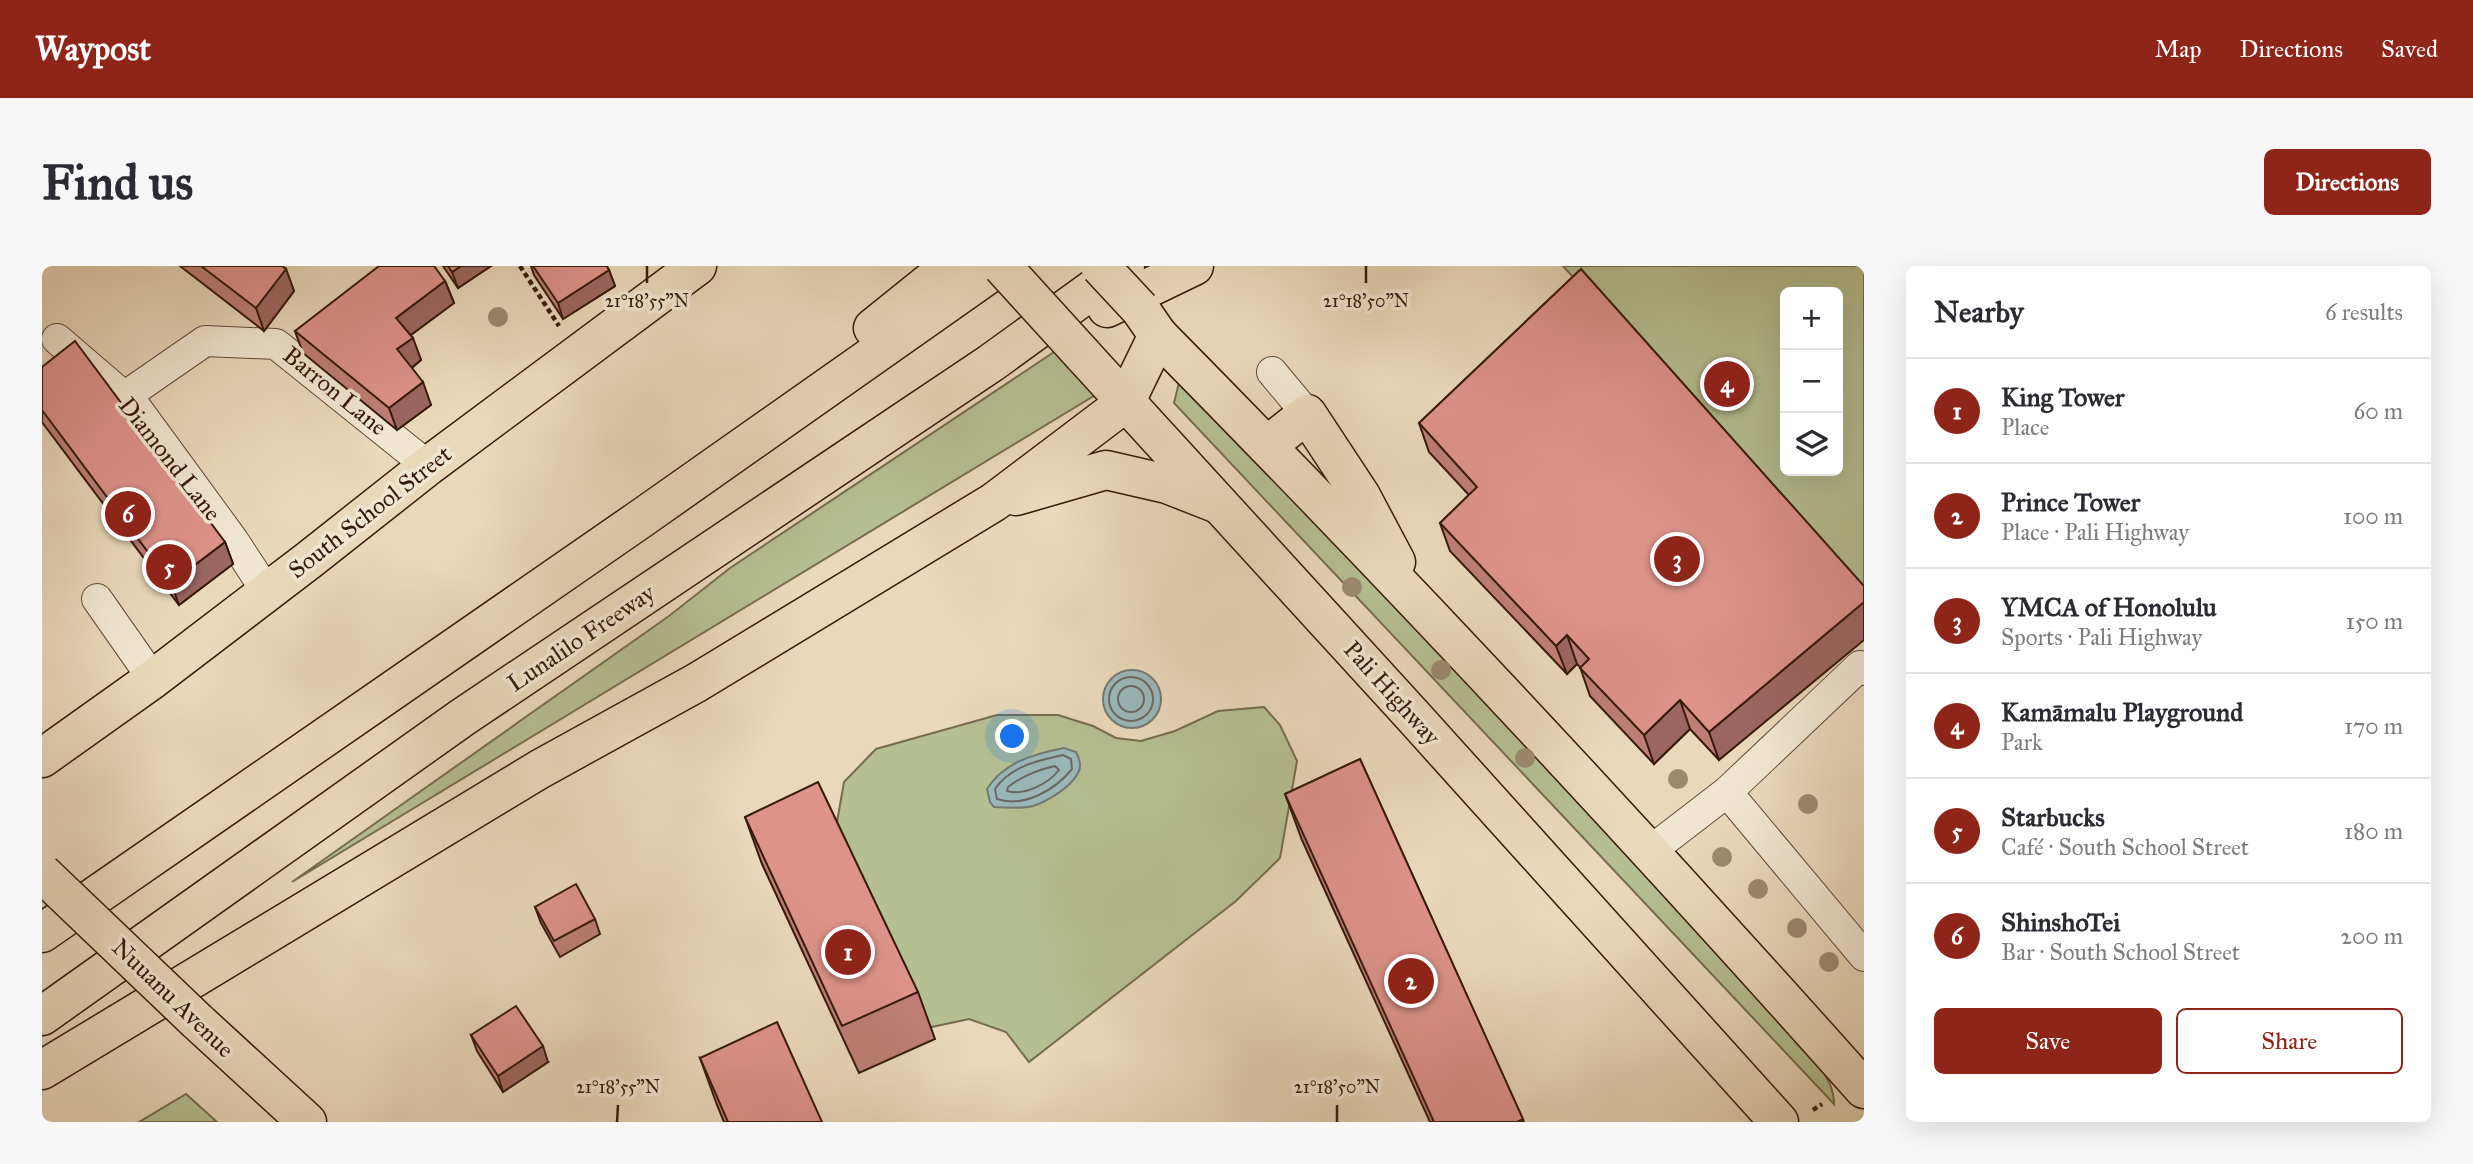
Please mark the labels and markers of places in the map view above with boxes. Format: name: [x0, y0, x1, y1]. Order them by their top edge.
pin: 4: [1704, 358, 1750, 410]
pin: 6: [105, 488, 151, 540]
pin: 3: [1654, 533, 1700, 585]
pin: 5: [146, 541, 192, 593]
pin: 1: [825, 926, 871, 978]
pin: 2: [1388, 955, 1434, 1007]

